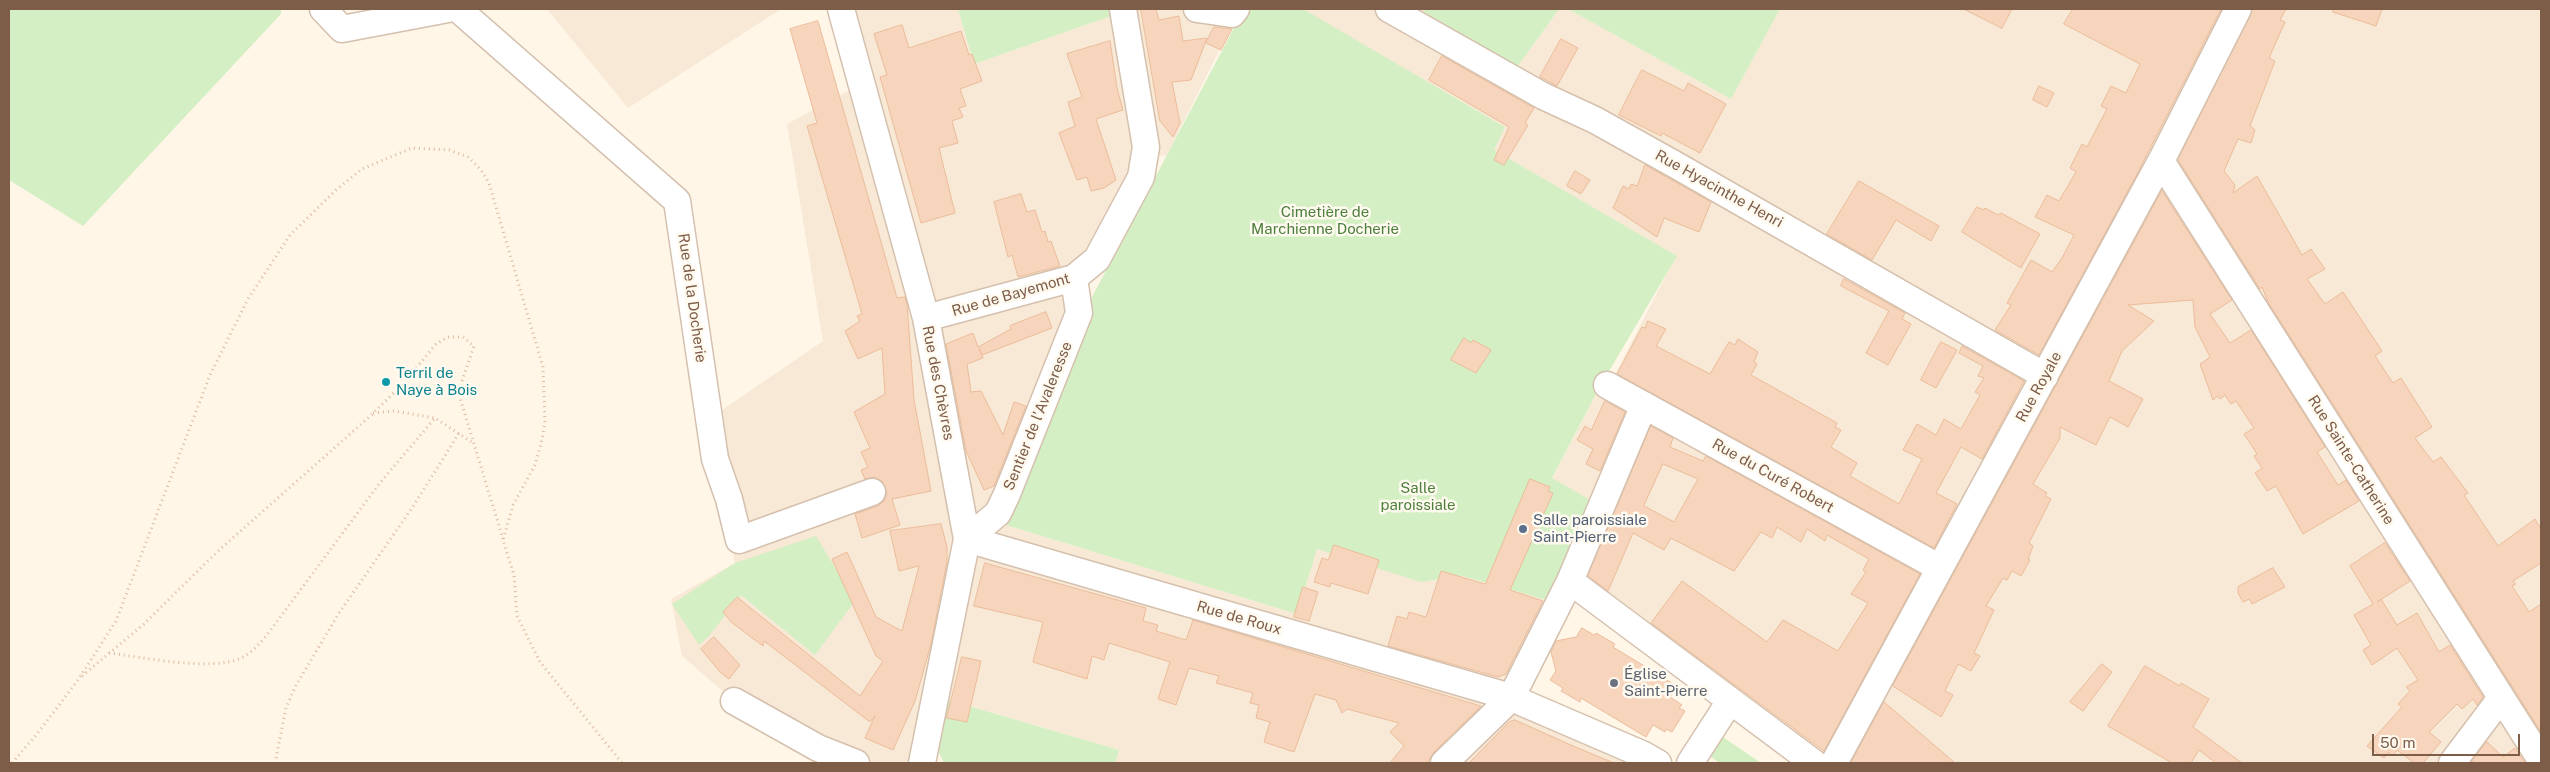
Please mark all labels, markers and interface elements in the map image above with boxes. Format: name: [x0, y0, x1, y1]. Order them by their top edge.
street label: Rue Hyacinthe Henri: [1652, 146, 1786, 232]
park label: Cimetière de Marchienne Docherie: [1251, 203, 1399, 238]
street label: Rue de la Docherie: [674, 232, 710, 364]
street label: Rue de Bayemont: [950, 270, 1072, 320]
street label: Rue des Chèvres: [918, 324, 958, 442]
street label: Sentier de l'Avaleresse: [1000, 339, 1076, 493]
street label: Rue Royale: [2012, 349, 2066, 425]
place label: Terril de Naye à Bois: [396, 364, 477, 399]
marker: Terril de Naye à Bois: [380, 376, 392, 388]
street label: Rue Sainte-Catherine: [2304, 392, 2398, 528]
street label: Rue du Curé Robert: [1709, 435, 1837, 517]
park label: Salle paroissiale: [1381, 479, 1455, 514]
place label: Salle paroissiale Saint-Pierre: [1533, 511, 1647, 546]
marker: Salle paroissiale Saint-Pierre: [1517, 523, 1529, 535]
street label: Rue de Roux: [1194, 597, 1284, 639]
place label: Église Saint-Pierre: [1624, 665, 1707, 700]
marker: Église Saint-Pierre: [1608, 677, 1620, 689]
scale bar: [2375, 724, 2522, 756]
text: 50 m: [2380, 734, 2415, 751]

